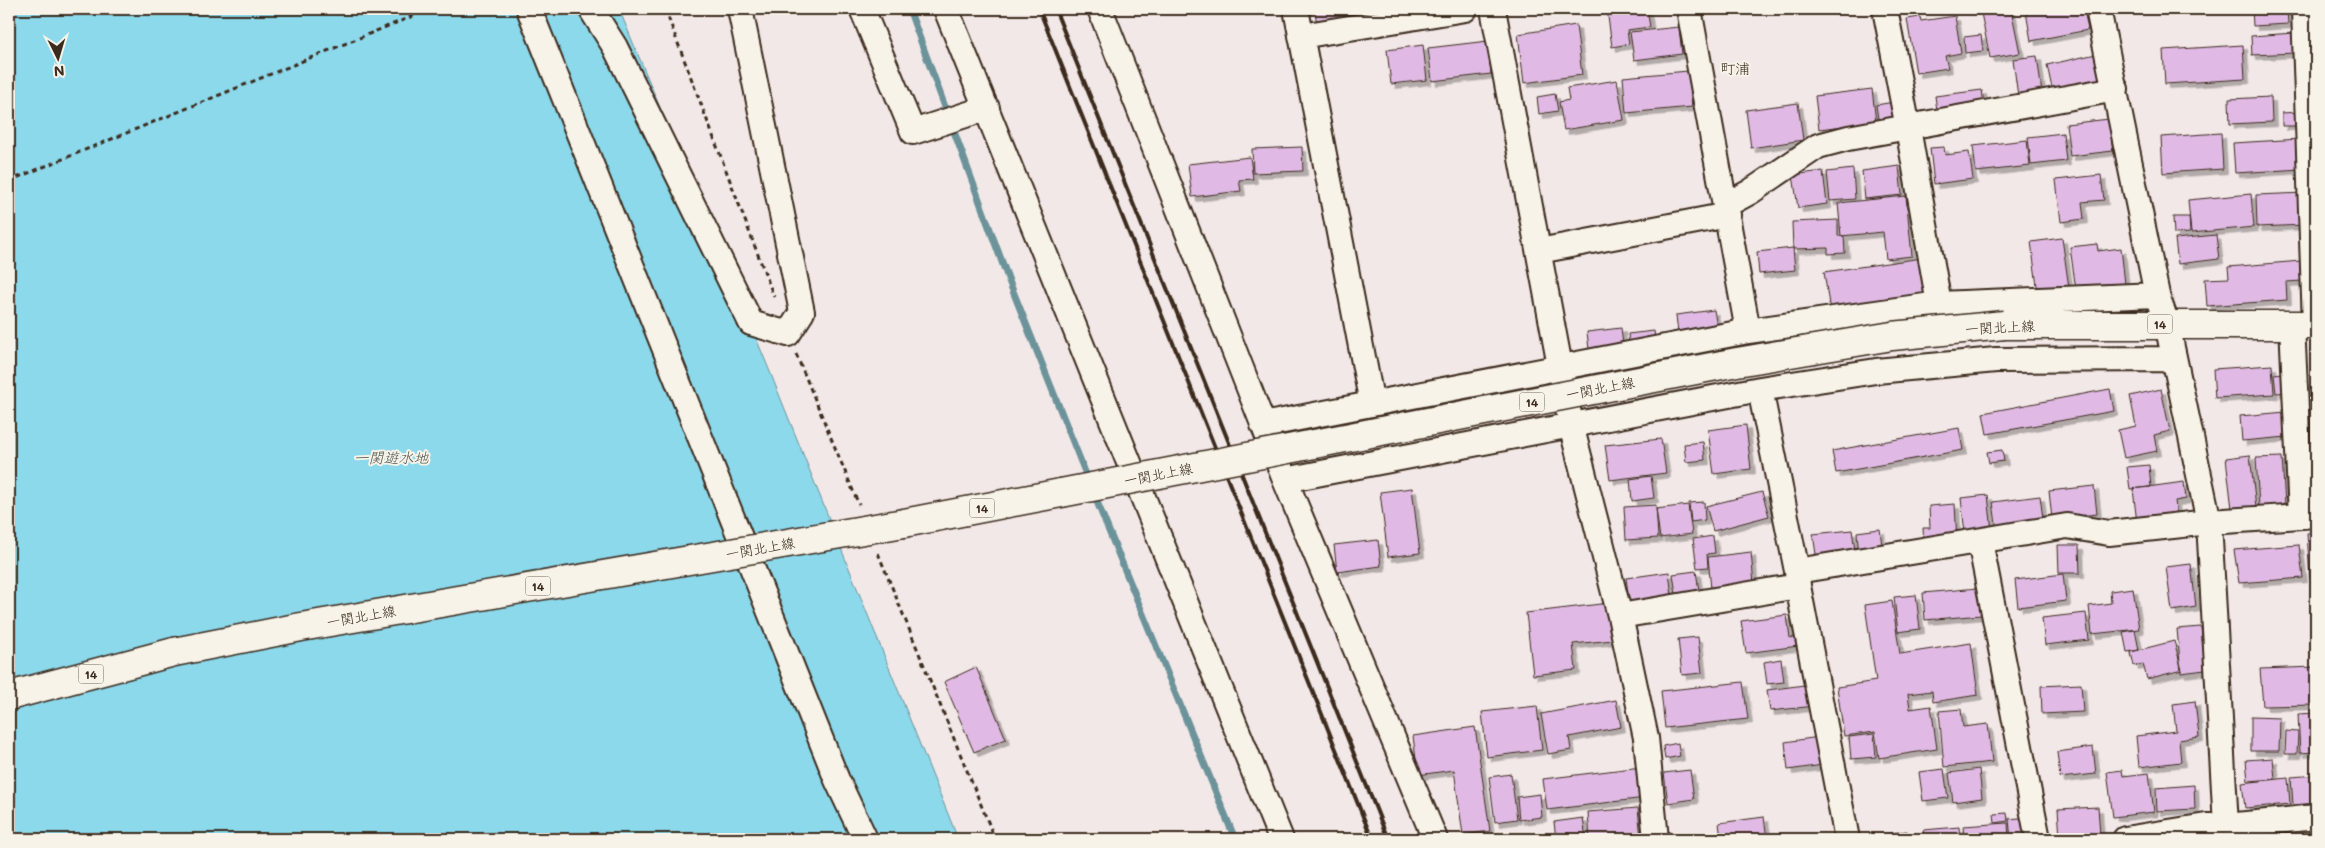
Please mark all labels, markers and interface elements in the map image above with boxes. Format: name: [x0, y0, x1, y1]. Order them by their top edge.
north arrow: [32, 32, 82, 82]
district label: 町浦: [1720, 58, 1750, 78]
text: N: [53, 62, 65, 81]
road number: 14: [2148, 314, 2172, 334]
street label: 一関北上線: [1965, 316, 2035, 338]
street label: 一関北上線: [1564, 372, 1636, 404]
road number: 14: [1520, 392, 1544, 412]
water label: 一関遊水地: [353, 447, 429, 467]
street label: 一関北上線: [1122, 458, 1194, 490]
road number: 14: [970, 498, 994, 518]
street label: 一関北上線: [724, 533, 796, 563]
road number: 14: [526, 576, 550, 596]
street label: 一関北上線: [325, 601, 397, 631]
road number: 14: [78, 664, 104, 684]

